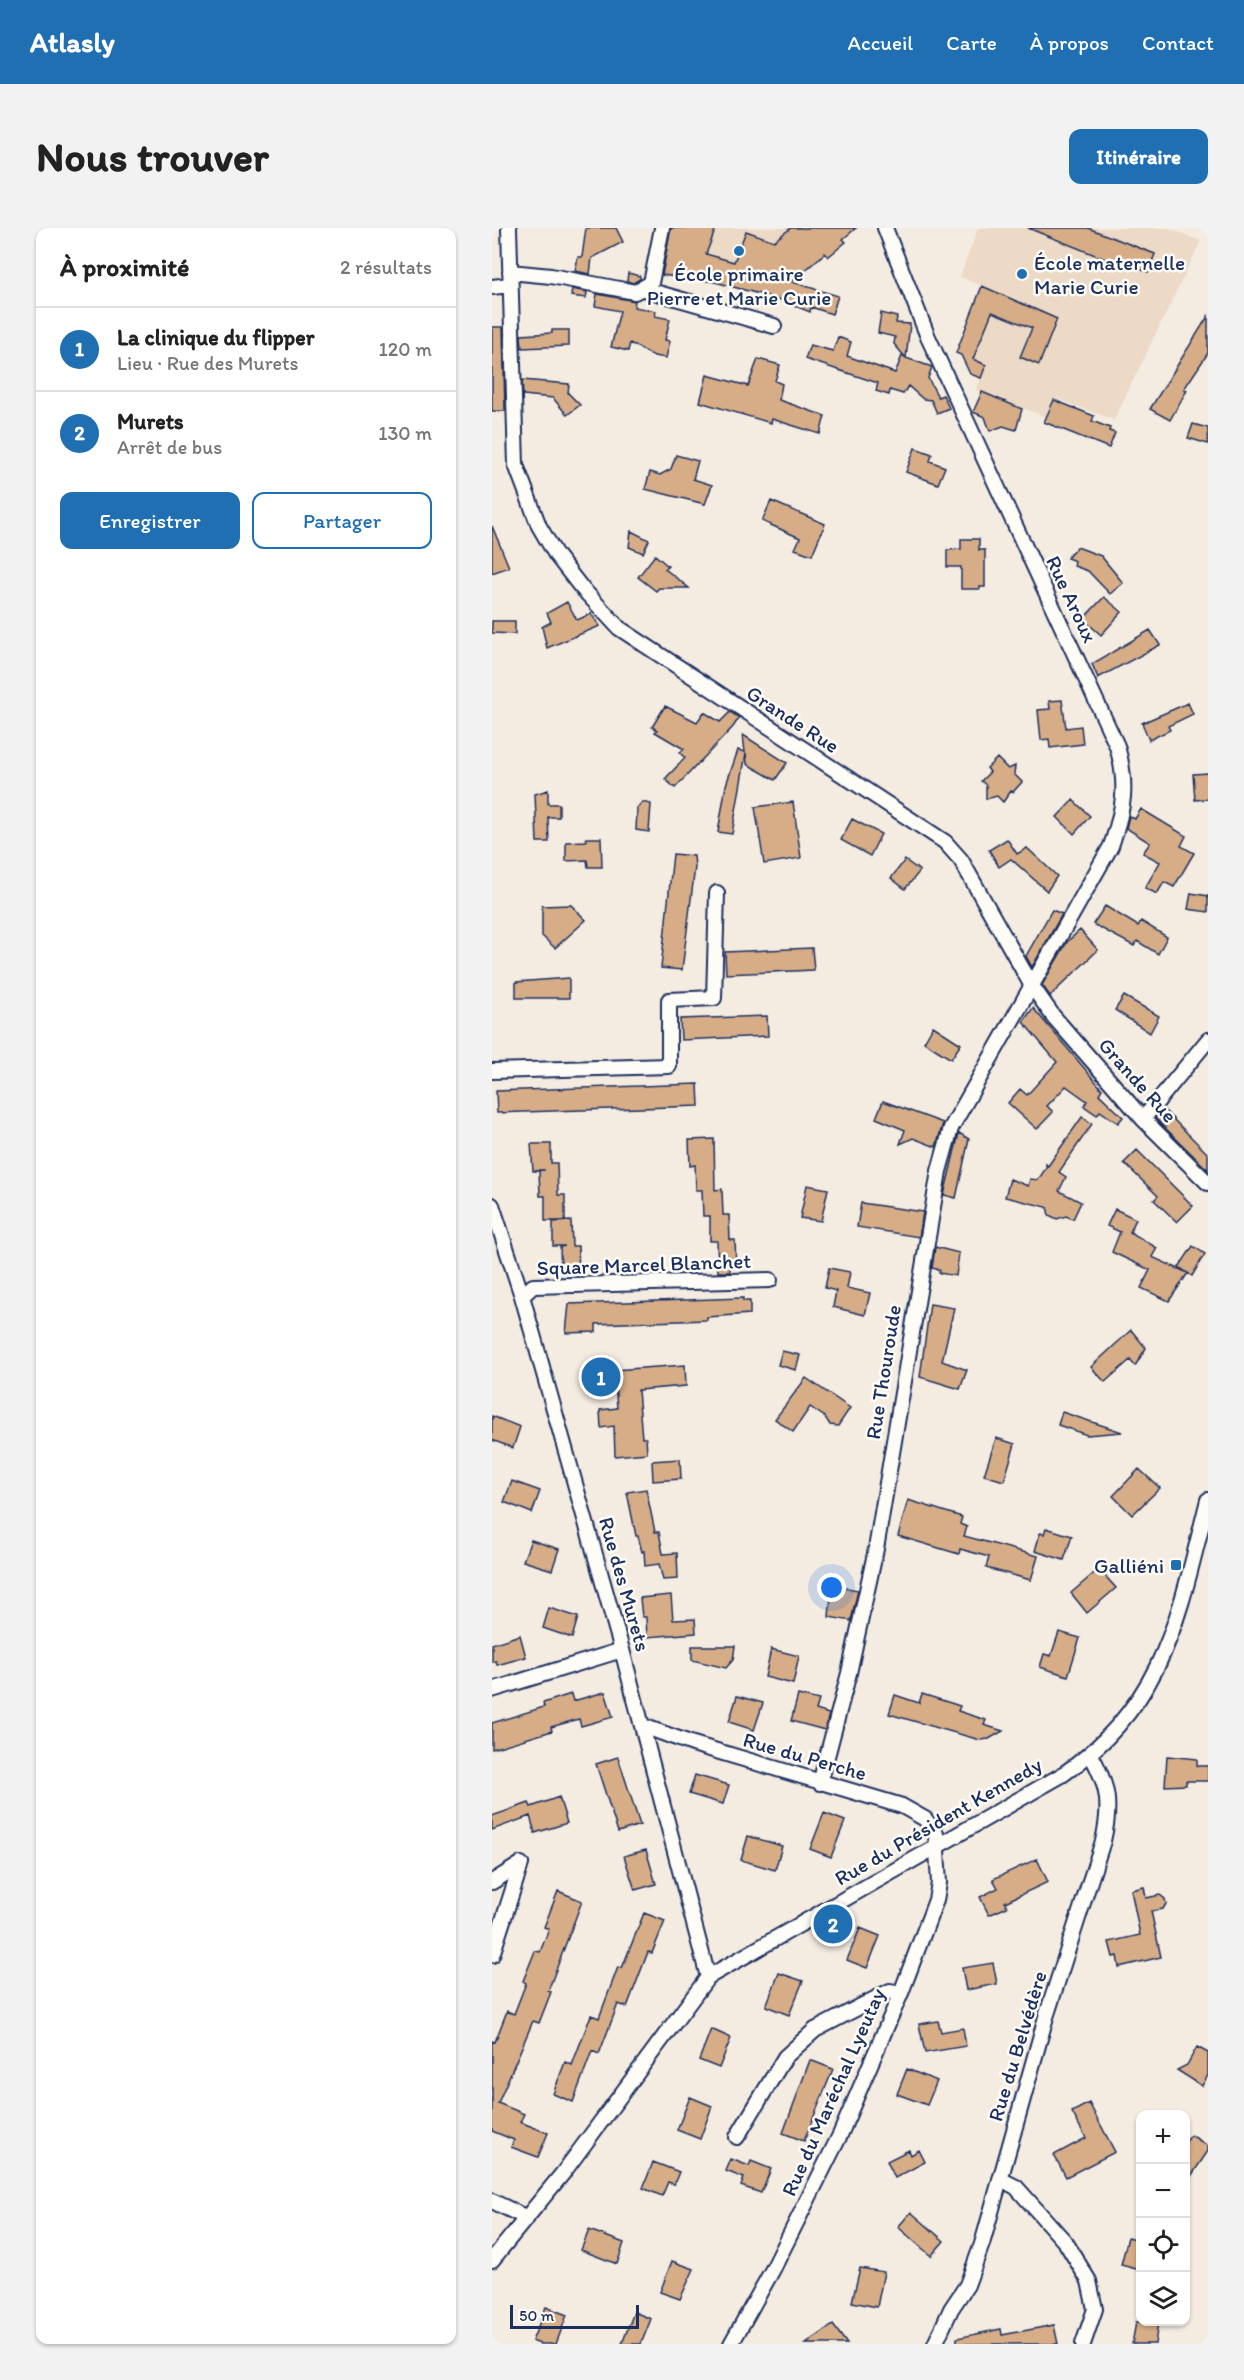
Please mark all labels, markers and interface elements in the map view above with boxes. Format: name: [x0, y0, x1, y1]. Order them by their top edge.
text: Atlasly: [30, 25, 115, 59]
text: Accueil: [848, 30, 913, 55]
text: Carte: [946, 30, 997, 55]
text: À propos: [1030, 30, 1109, 55]
text: Contact: [1142, 30, 1214, 55]
button: Itinéraire: [1069, 129, 1208, 184]
text: Nous trouver: [36, 131, 269, 182]
marker: École primaire Pierre et Marie Curie: [732, 244, 746, 258]
place label: École maternelle Marie Curie: [1034, 250, 1185, 299]
text: À proximité: [60, 251, 189, 283]
text: 2 résultats: [340, 255, 432, 279]
place label: École primaire Pierre et Marie Curie: [647, 261, 831, 310]
marker: École maternelle Marie Curie: [1015, 267, 1029, 281]
text: La clinique du flipper: [117, 324, 314, 351]
text: 1: [75, 337, 84, 361]
text: 120 m: [379, 337, 432, 361]
text: Lieu · Rue des Murets: [117, 351, 299, 375]
text: Murets: [117, 408, 184, 435]
text: 2: [74, 421, 85, 445]
text: 130 m: [378, 421, 432, 445]
text: Arrêt de bus: [117, 435, 222, 459]
button: Enregistrer: [60, 492, 240, 549]
button: Partager: [252, 492, 432, 549]
street label: Rue Aroux: [1041, 552, 1103, 646]
street label: Grande Rue: [742, 680, 844, 758]
street label: Grande Rue: [1093, 1032, 1183, 1128]
street label: Square Marcel Blanchet: [536, 1248, 752, 1280]
street label: Rue Thouroude: [860, 1303, 906, 1441]
pin: 1: [582, 1354, 620, 1400]
street label: Rue des Murets: [594, 1514, 656, 1654]
place label: Galliéni: [1094, 1553, 1164, 1578]
marker: Galliéni: [1169, 1558, 1183, 1572]
your location: [817, 1573, 846, 1602]
street label: Rue du Perche: [740, 1726, 870, 1786]
street label: Rue du Président Kennedy: [830, 1751, 1046, 1891]
pin: 2: [814, 1902, 852, 1946]
street label: Rue du Belvédère: [982, 1968, 1052, 2124]
street label: Rue du Maréchal Lyeutay: [776, 1984, 890, 2200]
map controls: [1136, 2110, 1190, 2326]
button: +: [1136, 2110, 1190, 2164]
button: −: [1136, 2164, 1190, 2218]
button: locate: [1136, 2218, 1190, 2272]
button: layers: [1136, 2272, 1190, 2326]
scale bar: [510, 2302, 639, 2330]
text: 50 m: [519, 2306, 554, 2325]

